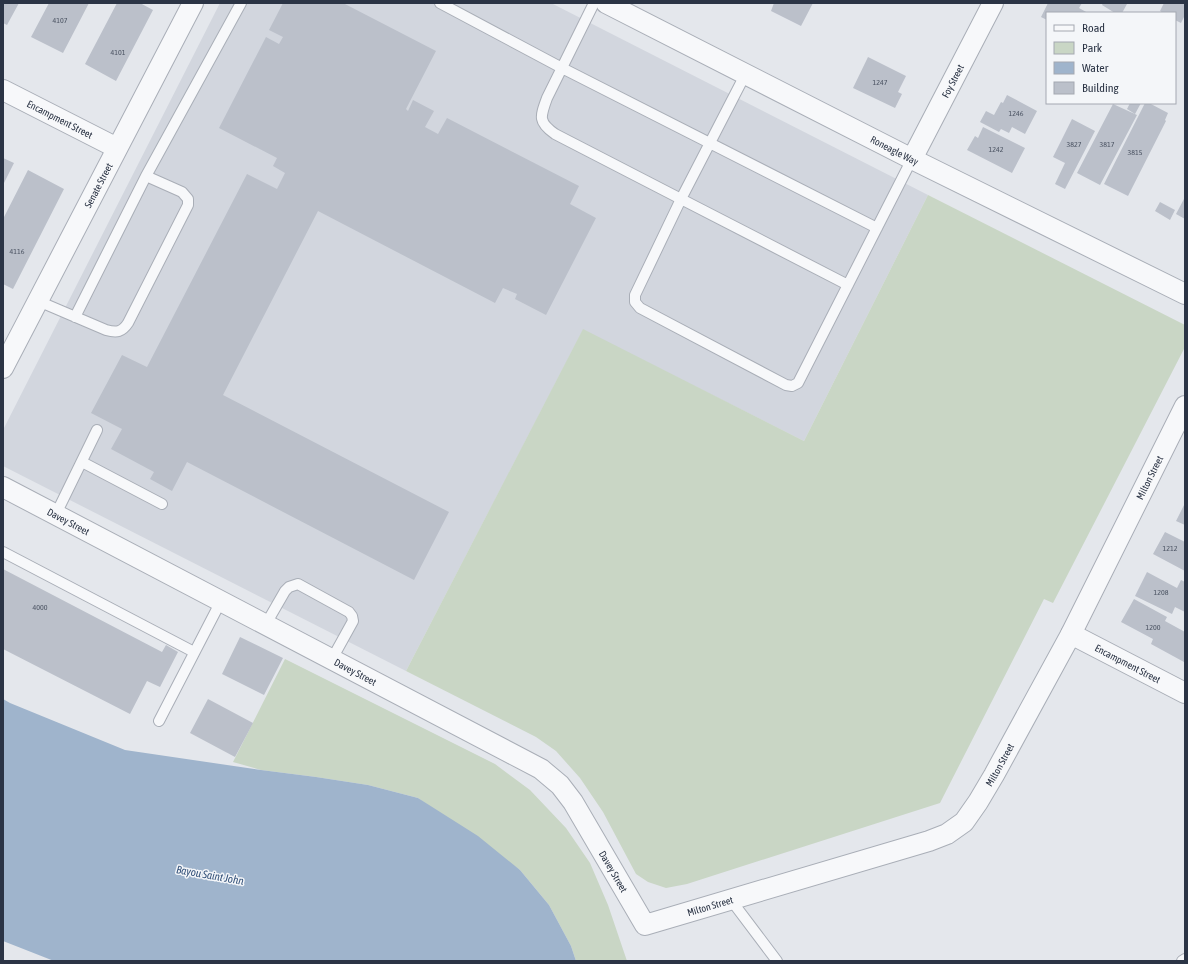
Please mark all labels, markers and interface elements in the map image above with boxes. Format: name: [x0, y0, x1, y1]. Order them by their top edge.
legend: [1046, 12, 1176, 104]
house number: 4107: [52, 16, 68, 25]
text: Road: [1082, 21, 1105, 35]
text: Park: [1082, 41, 1103, 55]
house number: 4101: [110, 48, 126, 57]
text: Water: [1082, 61, 1109, 75]
street label: Foy Street: [939, 62, 966, 99]
house number: 1247: [872, 78, 888, 87]
text: Building: [1082, 81, 1120, 95]
street label: Encampment Street: [25, 98, 95, 140]
house number: 1246: [1008, 109, 1024, 118]
street label: Roneagle Way: [869, 133, 920, 167]
house number: 3827: [1066, 140, 1082, 149]
house number: 3817: [1099, 140, 1115, 149]
house number: 1242: [988, 145, 1004, 154]
house number: 3815: [1127, 148, 1143, 157]
street label: Senate Street: [82, 161, 114, 210]
house number: 4116: [9, 247, 25, 256]
street label: Milton Street: [1134, 454, 1165, 501]
street label: Davey Street: [46, 506, 92, 537]
house number: 1212: [1162, 544, 1178, 553]
house number: 1208: [1153, 588, 1169, 597]
house number: 4000: [32, 603, 48, 612]
house number: 1200: [1145, 623, 1161, 632]
street label: Encampment Street: [1093, 642, 1163, 685]
street label: Davey Street: [332, 656, 379, 687]
street label: Milton Street: [983, 741, 1016, 788]
street label: Davey Street: [597, 849, 630, 894]
water label: Bayou Saint John: [175, 863, 245, 887]
street label: Milton Street: [686, 894, 734, 918]

